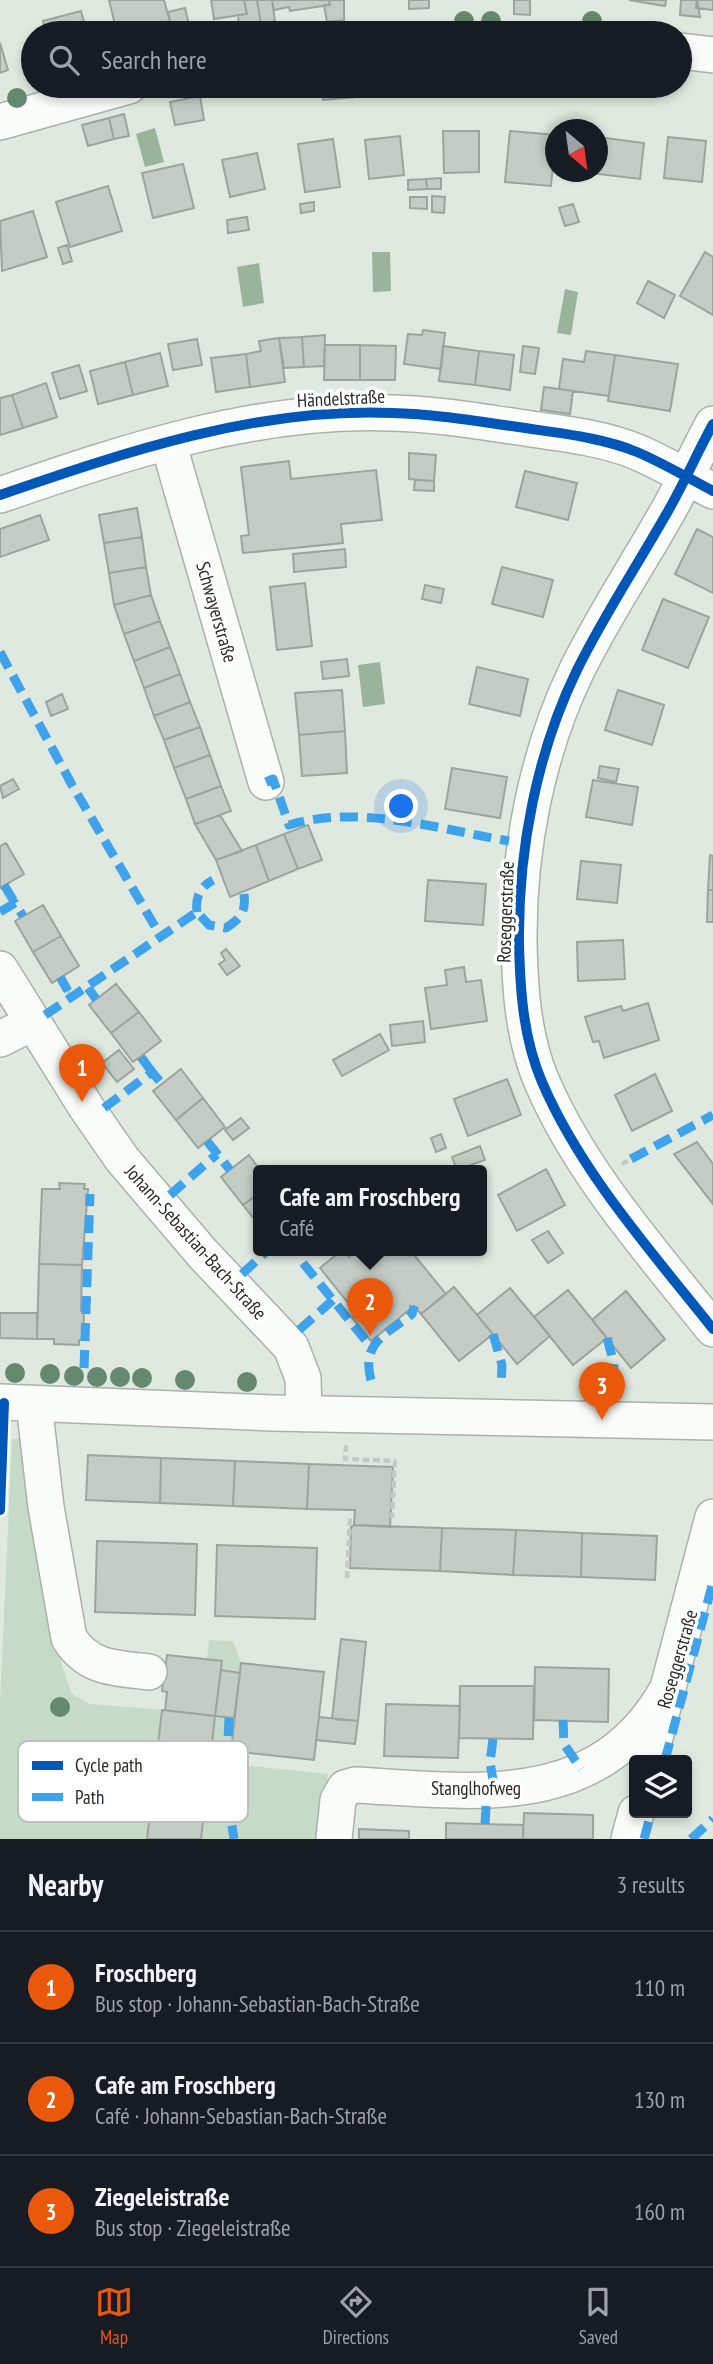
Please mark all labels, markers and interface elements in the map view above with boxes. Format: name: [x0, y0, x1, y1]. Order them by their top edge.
search box: [21, 21, 692, 98]
icon: search: [45, 41, 83, 79]
text: Search here: [101, 43, 207, 76]
north arrow: [545, 119, 608, 182]
street label: Händelstraße: [296, 384, 386, 412]
street label: Schwayerstraße: [191, 559, 243, 665]
your location: [384, 789, 418, 823]
street label: Roseggerstraße: [491, 861, 519, 963]
pin: 1: [59, 1044, 105, 1102]
street label: Johann-Sebastian-Bach-Straße: [119, 1159, 272, 1325]
popup: [253, 1165, 487, 1256]
text: Cafe am Froschberg: [280, 1180, 460, 1213]
text: Café: [280, 1213, 314, 1242]
pin: 2: [347, 1278, 393, 1336]
pin: 3: [579, 1362, 625, 1420]
street label: Roseggerstraße: [651, 1607, 703, 1711]
legend: [18, 1741, 248, 1822]
text: Cycle path: [75, 1753, 143, 1777]
map controls: [629, 1755, 692, 1818]
button: layers: [629, 1755, 692, 1818]
street label: Stanglhofweg: [431, 1776, 521, 1800]
text: Path: [75, 1785, 104, 1809]
text: Nearby: [28, 1865, 103, 1904]
text: 3 results: [617, 1870, 685, 1899]
text: Froschberg: [95, 1956, 197, 1989]
text: 1: [46, 1973, 57, 2002]
text: 110 m: [634, 1973, 685, 2002]
text: Bus stop · Johann-Sebastian-Bach-Straße: [95, 1989, 420, 2018]
text: Cafe am Froschberg: [95, 2068, 276, 2101]
text: 2: [46, 2085, 57, 2114]
text: 130 m: [634, 2085, 685, 2114]
text: Café · Johann-Sebastian-Bach-Straße: [95, 2101, 387, 2130]
text: Ziegeleistraße: [95, 2180, 230, 2213]
text: 3: [46, 2197, 57, 2226]
text: 160 m: [634, 2197, 685, 2226]
text: Bus stop · Ziegeleistraße: [95, 2213, 291, 2242]
tab: Map: [95, 2283, 133, 2349]
tab: Directions: [323, 2283, 389, 2349]
tab: Saved: [579, 2283, 618, 2349]

